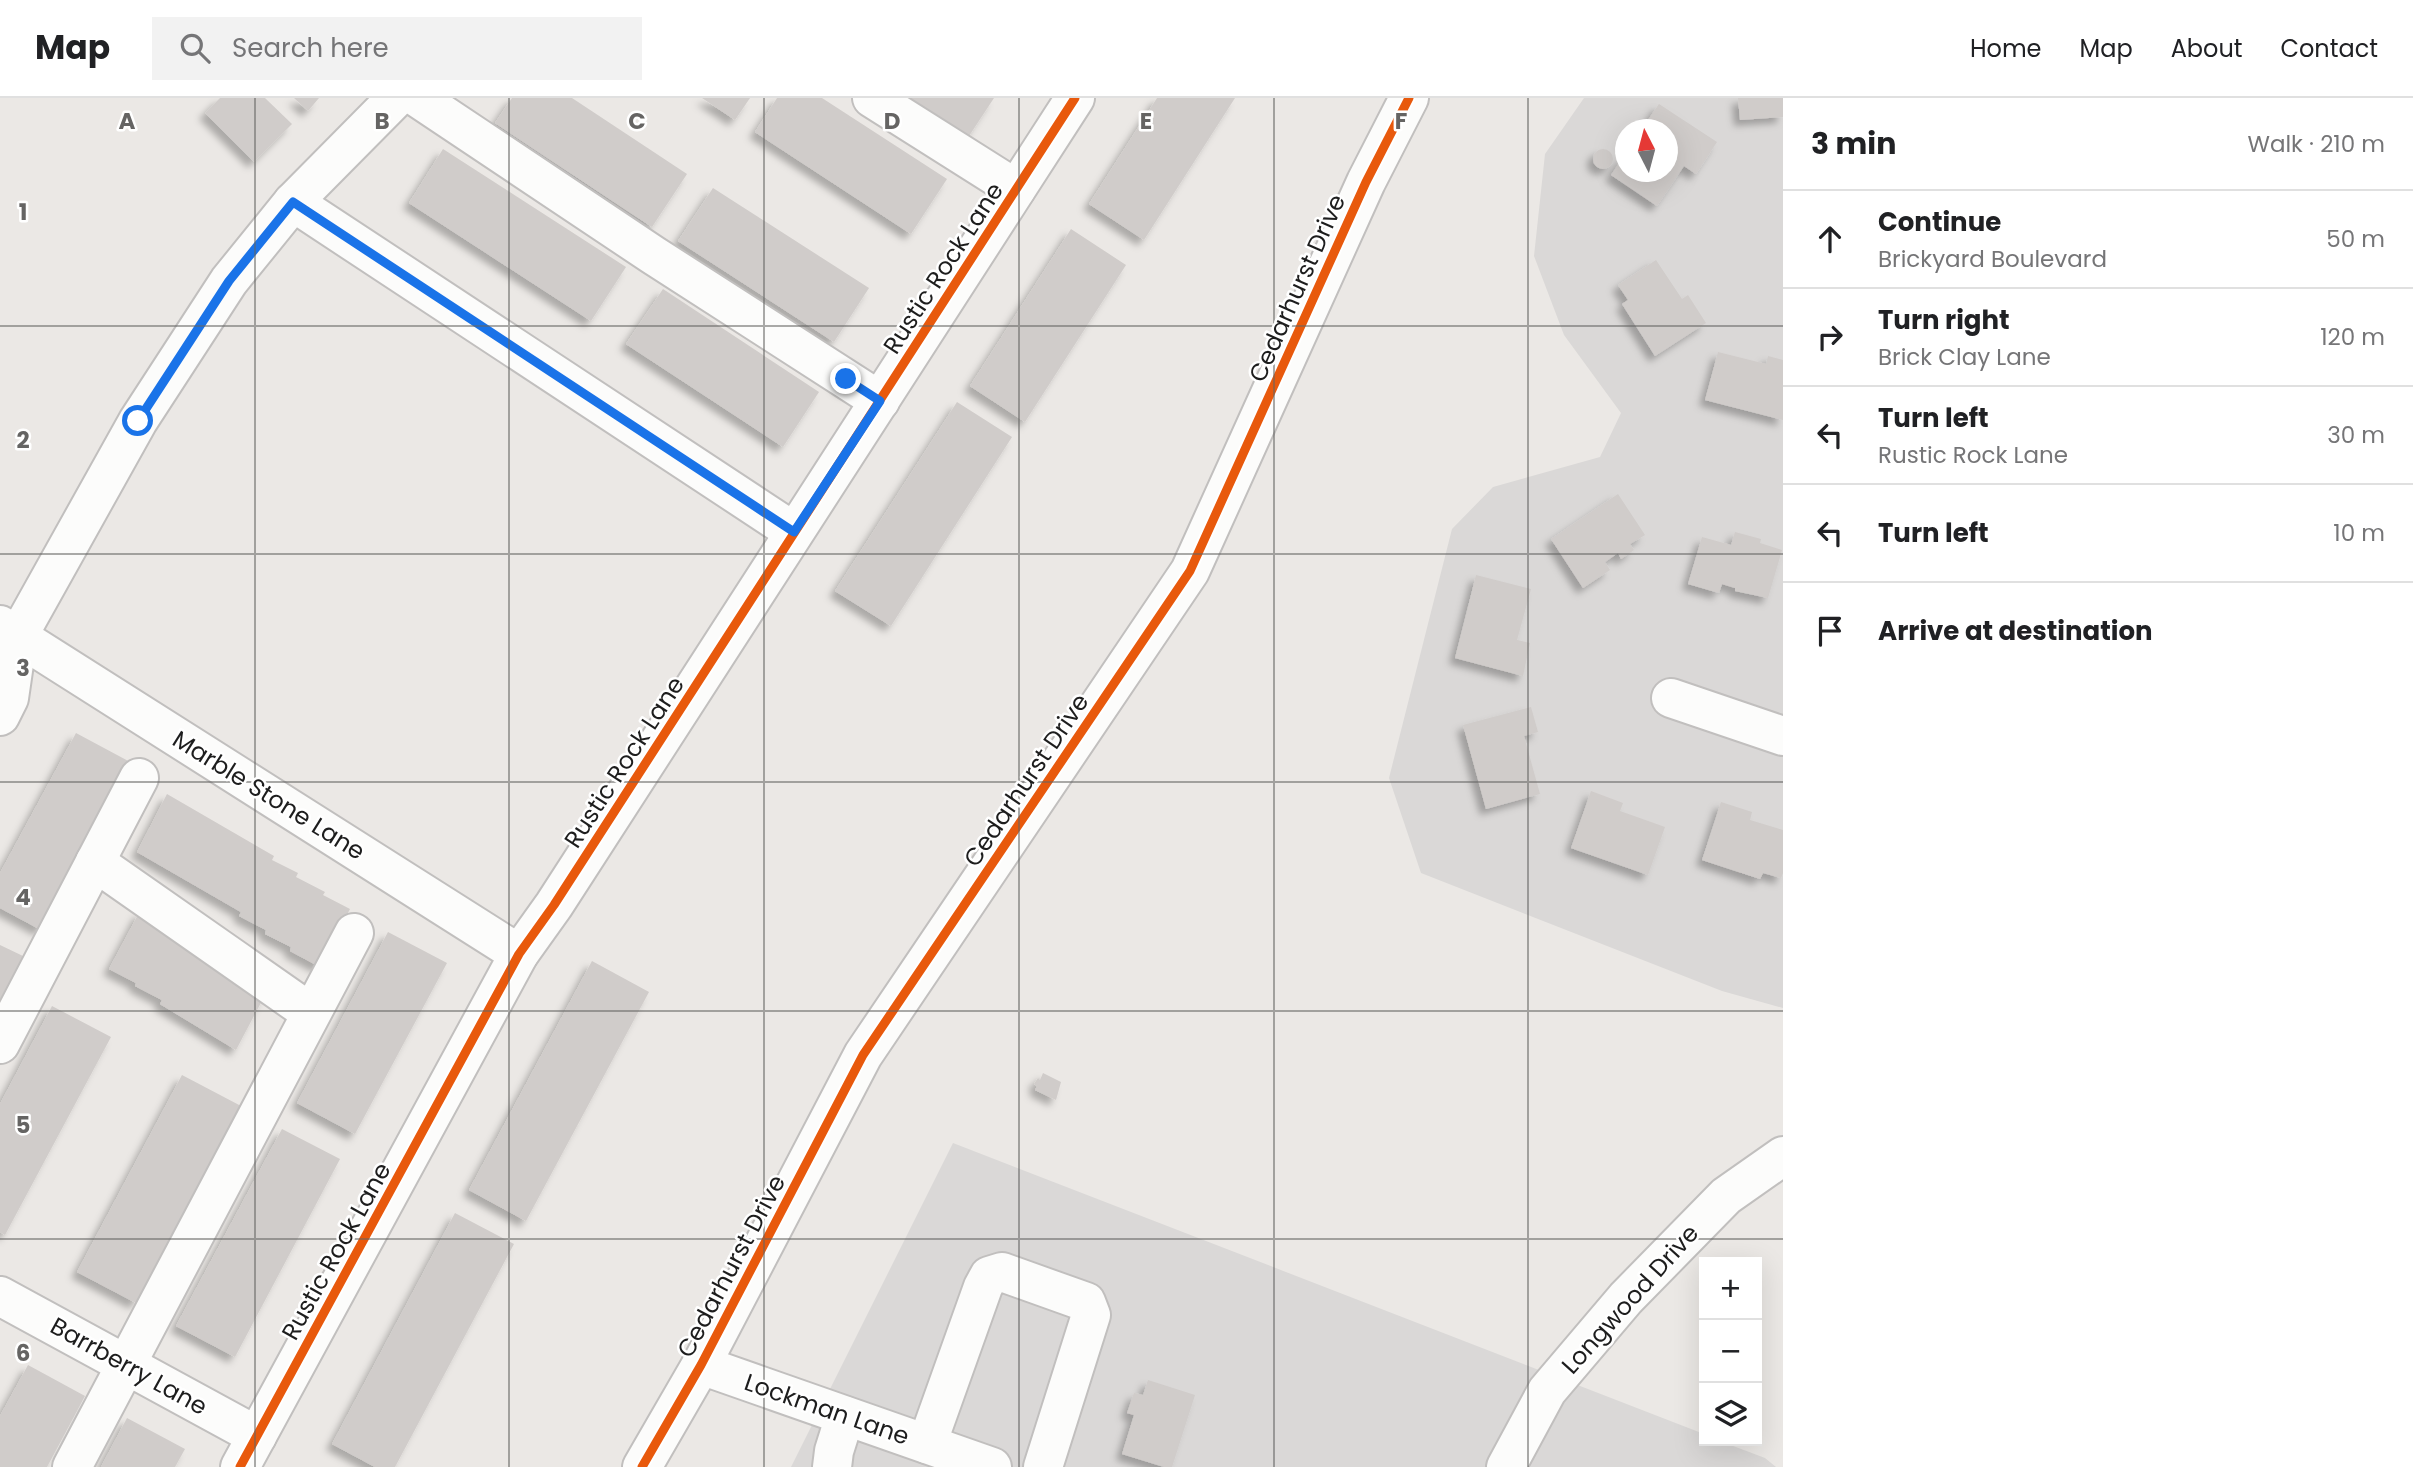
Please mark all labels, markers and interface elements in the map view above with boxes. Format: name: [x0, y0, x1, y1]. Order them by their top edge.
search box: [152, 17, 642, 80]
text: Map: [35, 24, 110, 71]
icon: search: [176, 29, 214, 67]
text: Search here: [232, 30, 389, 66]
text: Home: [1970, 32, 2042, 65]
text: Map: [2080, 32, 2133, 65]
text: About: [2171, 32, 2242, 65]
text: Contact: [2280, 32, 2378, 65]
text: A: [119, 105, 136, 137]
text: B: [374, 105, 390, 137]
text: C: [628, 105, 646, 137]
text: D: [884, 105, 900, 137]
text: E: [1140, 105, 1152, 137]
text: F: [1395, 105, 1407, 137]
north arrow: [1615, 119, 1678, 182]
text: 3 min: [1811, 122, 1896, 165]
text: Walk · 210 m: [2247, 128, 2385, 160]
street label: Rustic Rock Lane: [875, 176, 1011, 360]
street label: Cedarhurst Drive: [1241, 189, 1353, 387]
text: 1: [19, 196, 27, 228]
text: Continue: [1878, 204, 2001, 240]
icon: ahead: [1811, 220, 1849, 258]
text: 50 m: [2326, 223, 2385, 255]
text: Brickyard Boulevard: [1878, 243, 2107, 275]
text: Turn right: [1878, 302, 2010, 338]
icon: right: [1811, 318, 1849, 356]
text: 120 m: [2320, 321, 2385, 353]
text: Brick Clay Lane: [1878, 341, 2051, 373]
route end: [830, 363, 861, 394]
text: Turn left: [1878, 400, 1989, 436]
route start: [122, 405, 153, 436]
icon: left: [1811, 416, 1849, 454]
text: 30 m: [2327, 419, 2385, 451]
text: 2: [16, 424, 30, 456]
text: Rustic Rock Lane: [1878, 439, 2068, 471]
icon: left: [1811, 514, 1849, 552]
text: Turn left: [1878, 515, 1989, 551]
text: 10 m: [2333, 517, 2385, 549]
icon: arrive: [1811, 612, 1849, 650]
text: Arrive at destination: [1878, 613, 2153, 649]
text: 3: [16, 652, 30, 684]
street label: Rustic Rock Lane: [556, 670, 692, 854]
street label: Cedarhurst Drive: [956, 687, 1096, 873]
street label: Marble Stone Lane: [167, 722, 371, 868]
text: 4: [15, 881, 31, 913]
text: 5: [16, 1109, 30, 1141]
street label: Rustic Rock Lane: [274, 1156, 398, 1346]
street label: Cedarhurst Drive: [669, 1169, 793, 1363]
street label: Longwood Drive: [1554, 1217, 1706, 1381]
map controls: [1699, 1257, 1762, 1446]
button: +: [1699, 1257, 1762, 1320]
street label: Barrberry Lane: [45, 1309, 213, 1423]
button: −: [1699, 1320, 1762, 1383]
text: 6: [16, 1337, 30, 1369]
street label: Lockman Lane: [740, 1365, 914, 1453]
button: layers: [1699, 1383, 1762, 1446]

